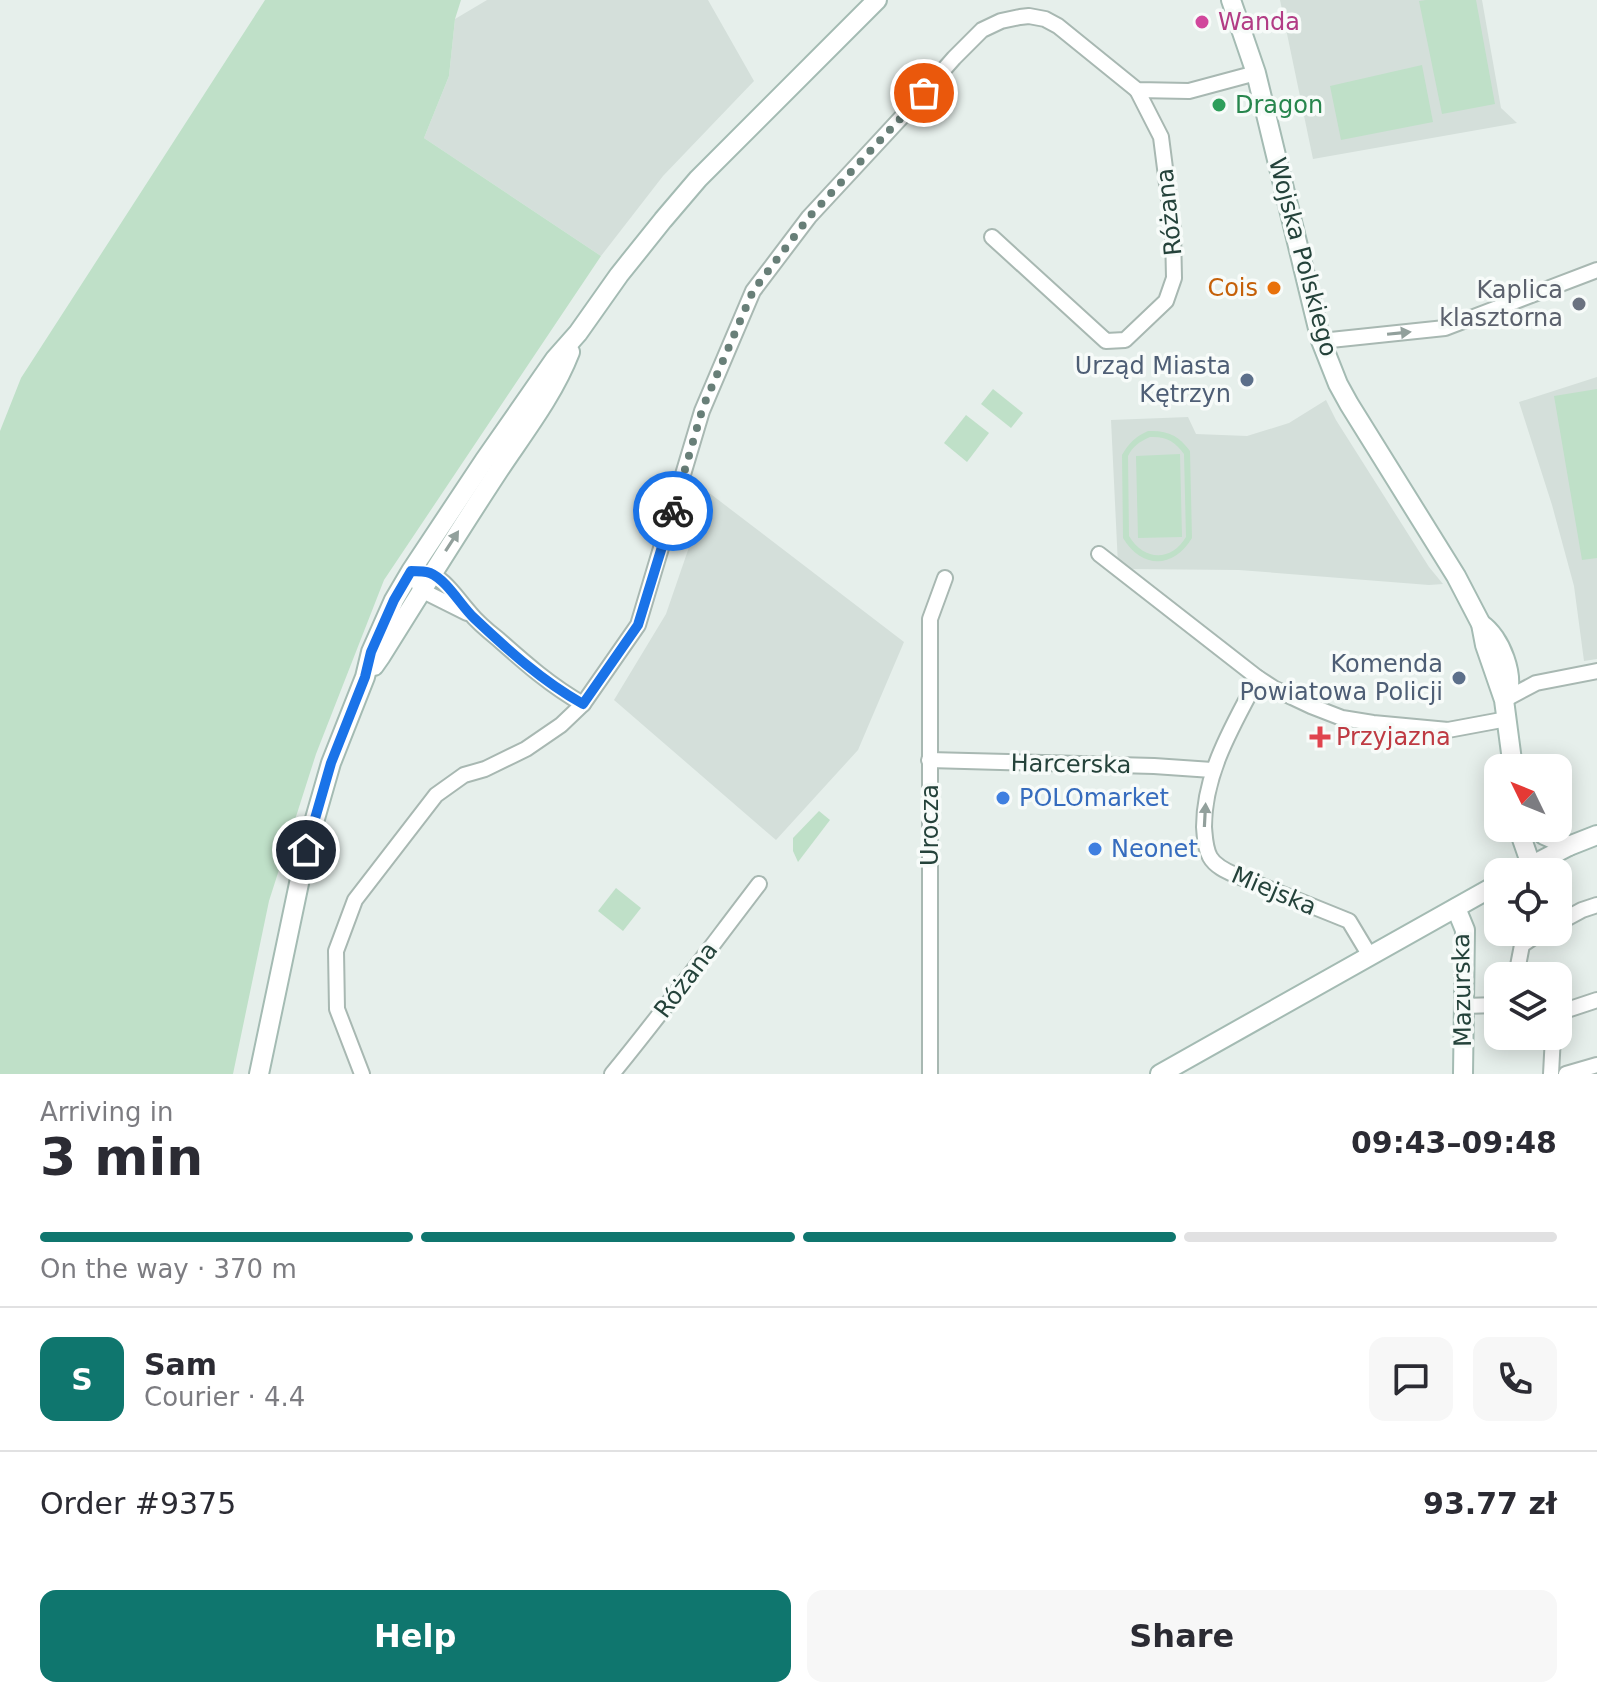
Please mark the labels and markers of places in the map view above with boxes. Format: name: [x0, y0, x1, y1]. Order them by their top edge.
place label: Wanda: [1218, 8, 1300, 36]
marker: Wanda: [1193, 13, 1211, 31]
pin: [890, 59, 958, 127]
place label: Dragon: [1235, 91, 1323, 119]
marker: Dragon: [1210, 96, 1228, 114]
place label: Cois: [1207, 274, 1258, 302]
place label: Kaplica klasztorna: [1439, 276, 1563, 332]
marker: Cois: [1265, 279, 1283, 297]
marker: Kaplica klasztorna: [1570, 295, 1588, 313]
place label: Urząd Miasta Kętrzyn: [1075, 352, 1231, 408]
marker: Urząd Miasta Kętrzyn: [1238, 371, 1256, 389]
place label: Komenda Powiatowa Policji: [1239, 650, 1443, 706]
marker: Komenda Powiatowa Policji: [1450, 669, 1468, 687]
place label: Przyjazna: [1336, 723, 1451, 751]
marker: Przyjazna: [1311, 728, 1329, 746]
place label: POLOmarket: [1019, 784, 1169, 812]
marker: POLOmarket: [994, 789, 1012, 807]
pin: [272, 816, 340, 884]
place label: Neonet: [1111, 835, 1198, 863]
marker: Neonet: [1086, 840, 1104, 858]

